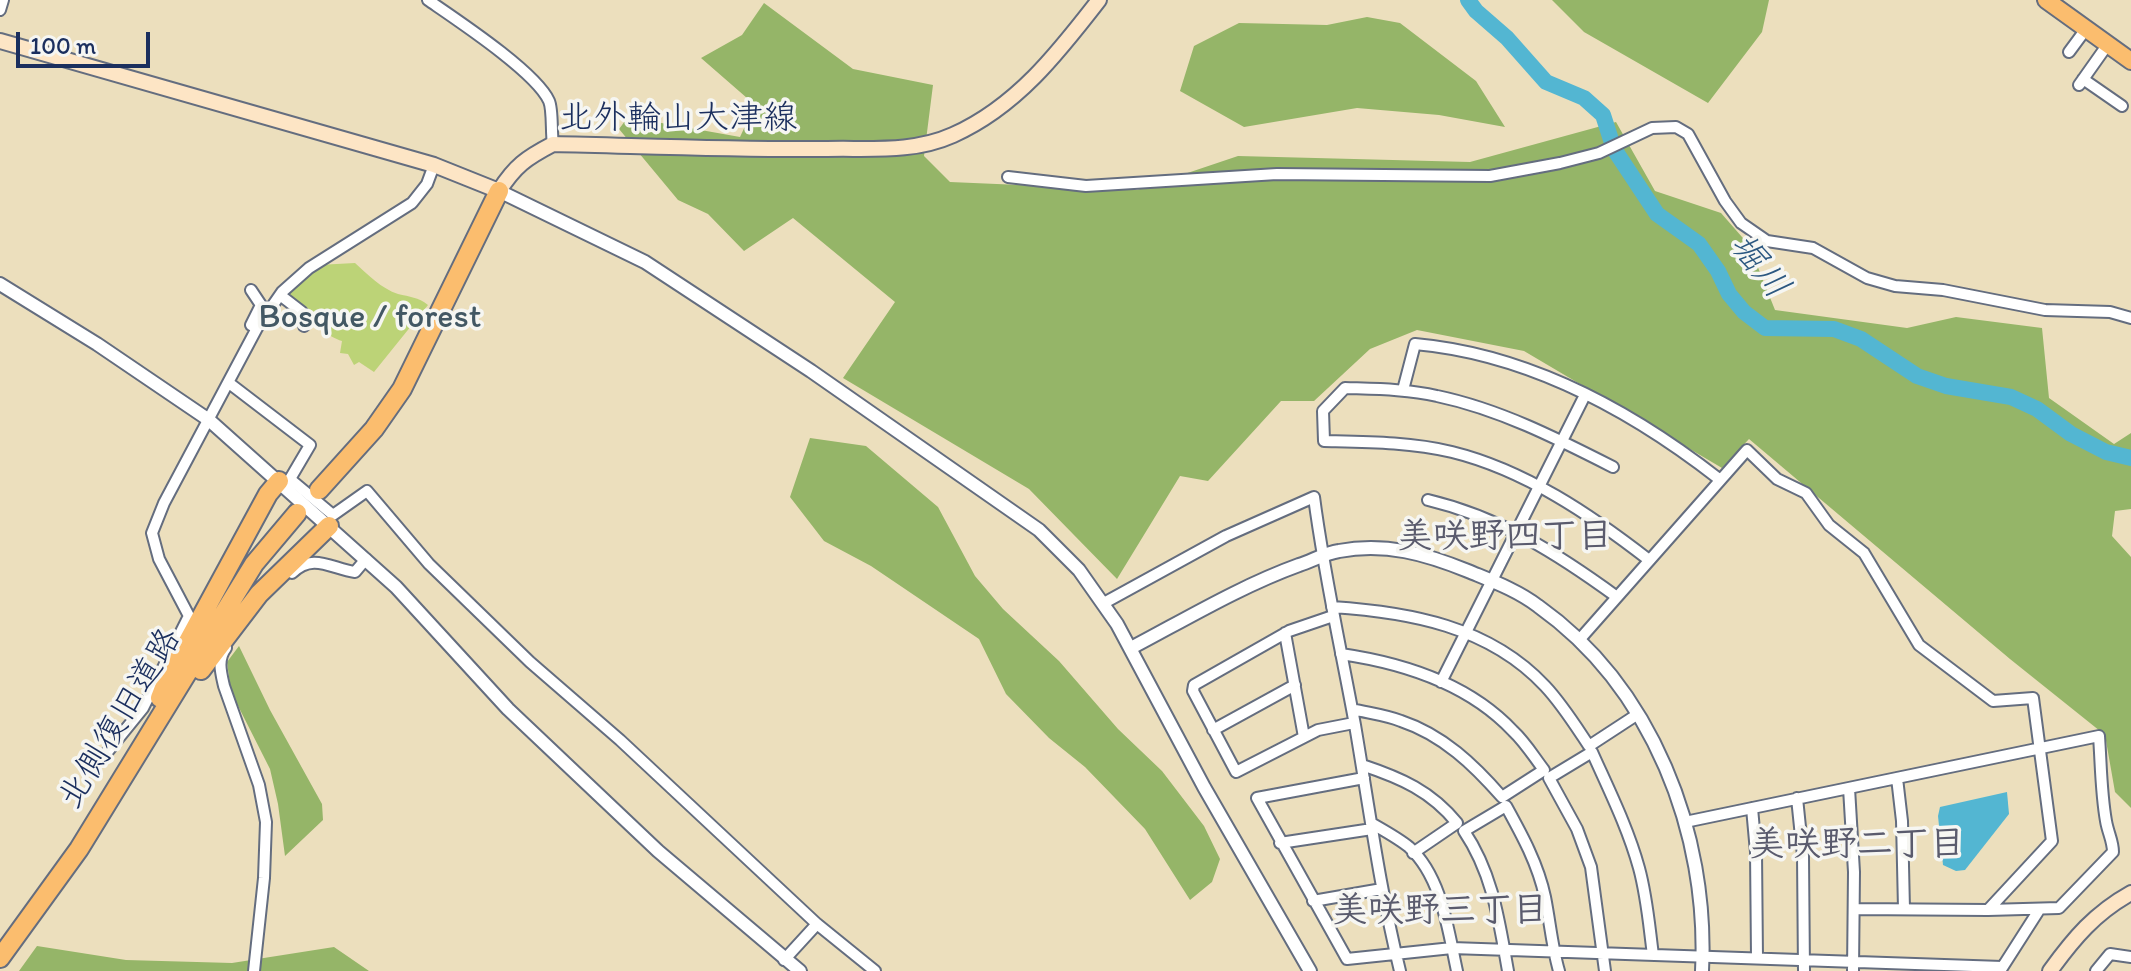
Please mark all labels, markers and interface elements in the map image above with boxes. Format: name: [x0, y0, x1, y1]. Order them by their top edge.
scale bar: [20, 16, 154, 66]
text: 100 m: [30, 31, 96, 60]
street label: 北外輪山大津線: [559, 99, 797, 139]
water label: 堀川: [1719, 225, 1797, 309]
park label: Bosque / forest: [259, 298, 481, 338]
district label: 美咲野四丁目: [1397, 516, 1613, 560]
street label: 北側復旧道路: [51, 621, 191, 817]
district label: 美咲野二丁目: [1749, 824, 1965, 868]
district label: 美咲野三丁目: [1332, 890, 1548, 934]

